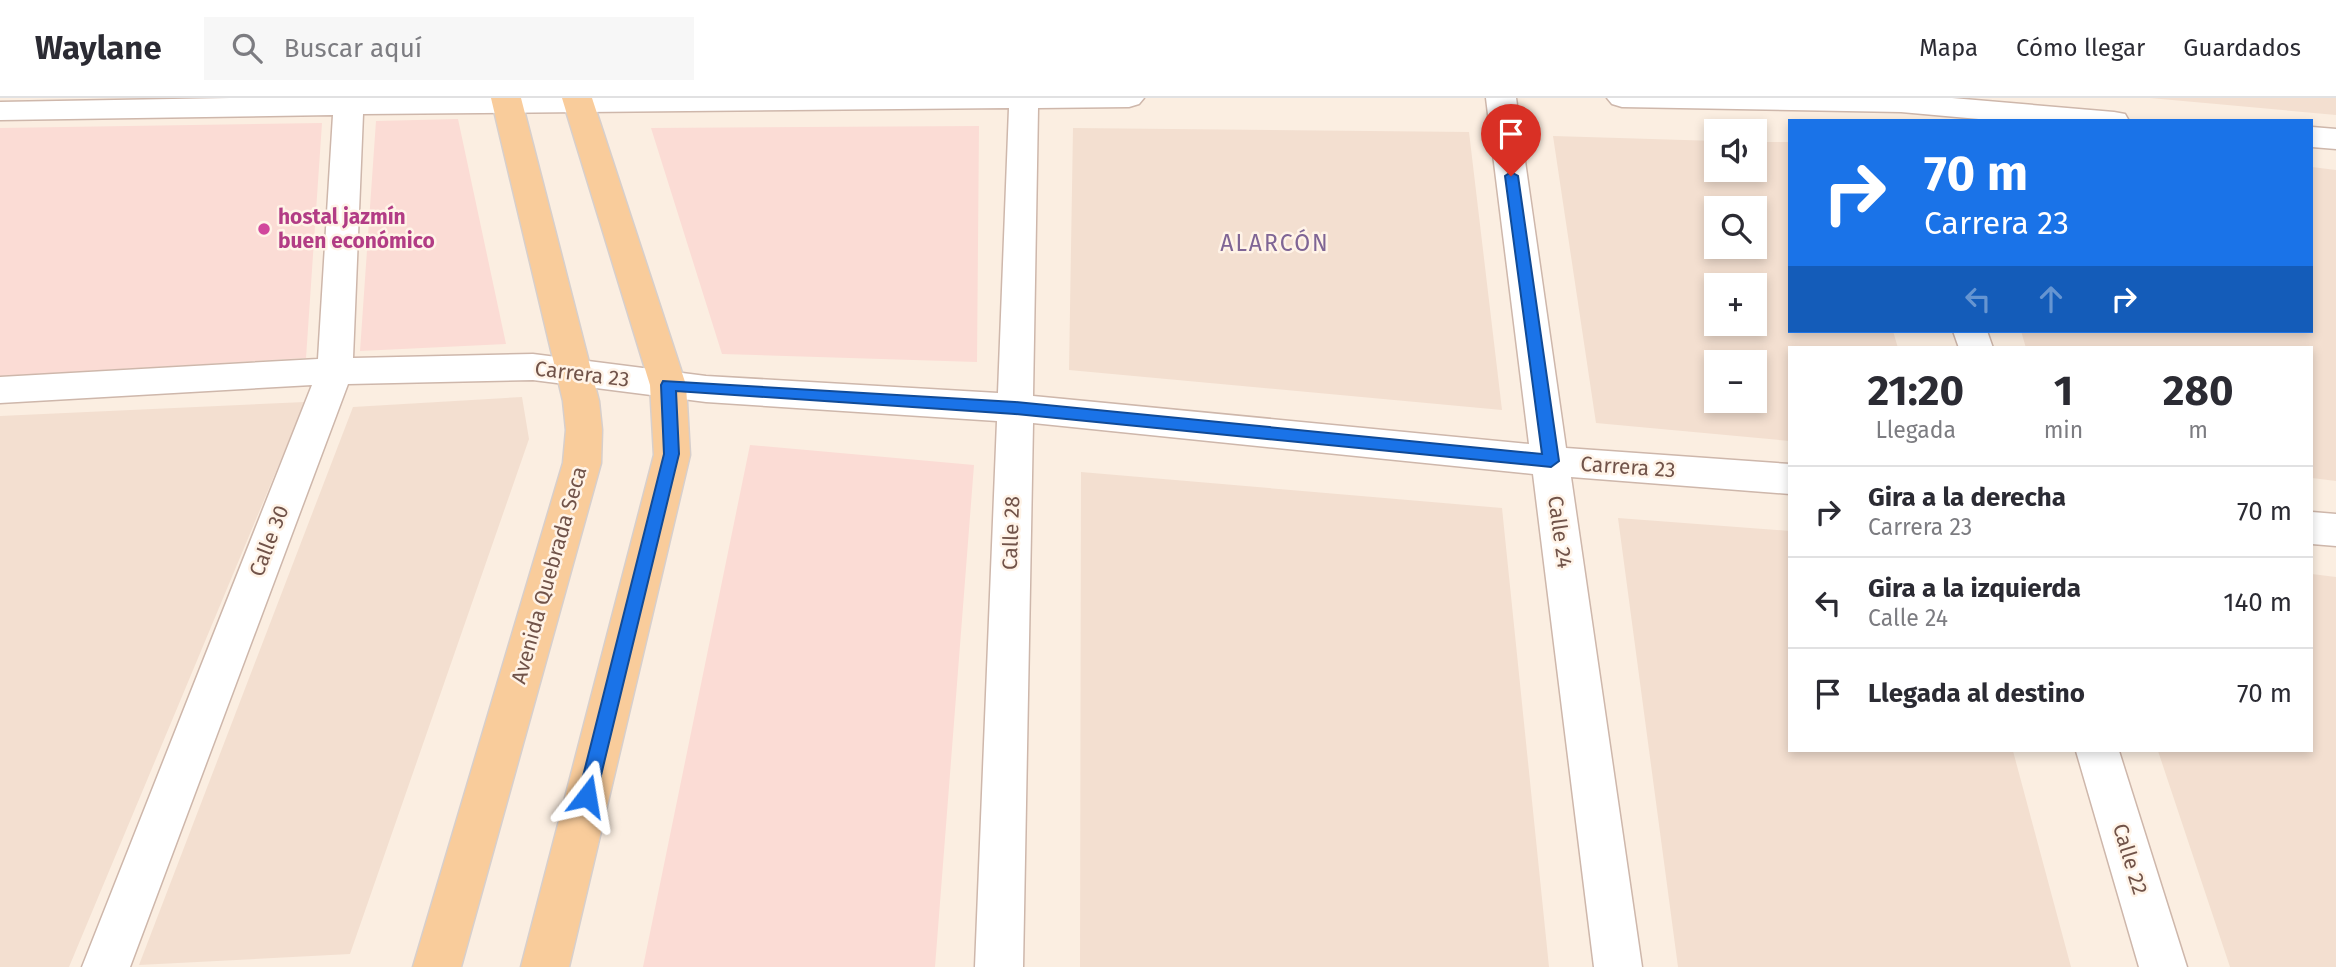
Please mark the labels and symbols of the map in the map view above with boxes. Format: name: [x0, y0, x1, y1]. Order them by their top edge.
pin: [1481, 104, 1541, 176]
place label: hostal jazmín buen económico: [278, 204, 435, 254]
marker: hostal jazmín buen económico: [256, 221, 272, 237]
district label: ALARCÓN: [1220, 228, 1330, 257]
street label: Carrera 23: [533, 355, 631, 393]
street label: Carrera 23: [1580, 451, 1676, 483]
street label: Avenida Quebrada Seca: [506, 463, 592, 687]
street label: Calle 24: [1542, 494, 1578, 570]
street label: Calle 28: [997, 496, 1025, 570]
street label: Calle 30: [244, 502, 294, 580]
position arrow: [550, 759, 624, 833]
street label: Calle 22: [2107, 820, 2153, 898]

